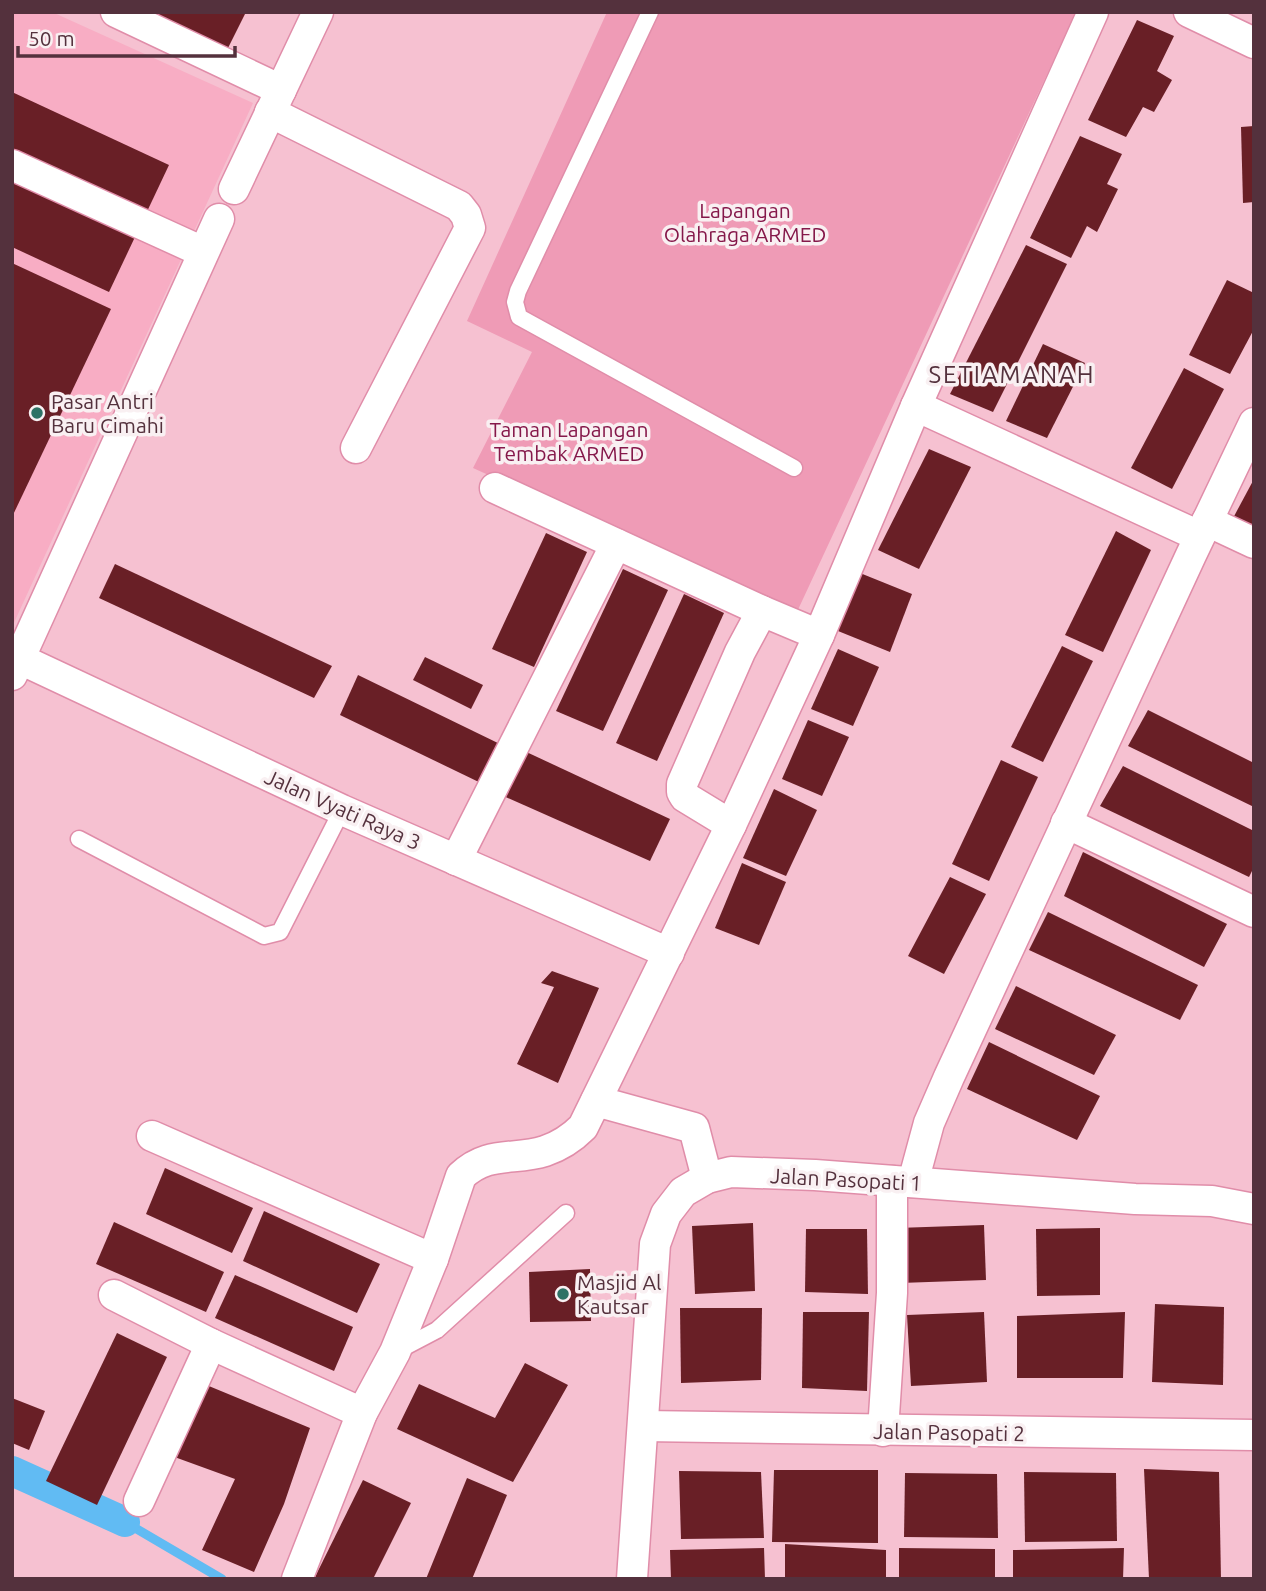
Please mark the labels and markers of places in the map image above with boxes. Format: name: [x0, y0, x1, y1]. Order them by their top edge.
place label: Pasar Antri Baru Cimahi: [51, 389, 164, 437]
marker: Pasar Antri Baru Cimahi: [29, 405, 45, 421]
place label: Masjid Al Kautsar: [577, 1270, 662, 1318]
marker: Masjid Al Kautsar: [555, 1286, 571, 1302]

